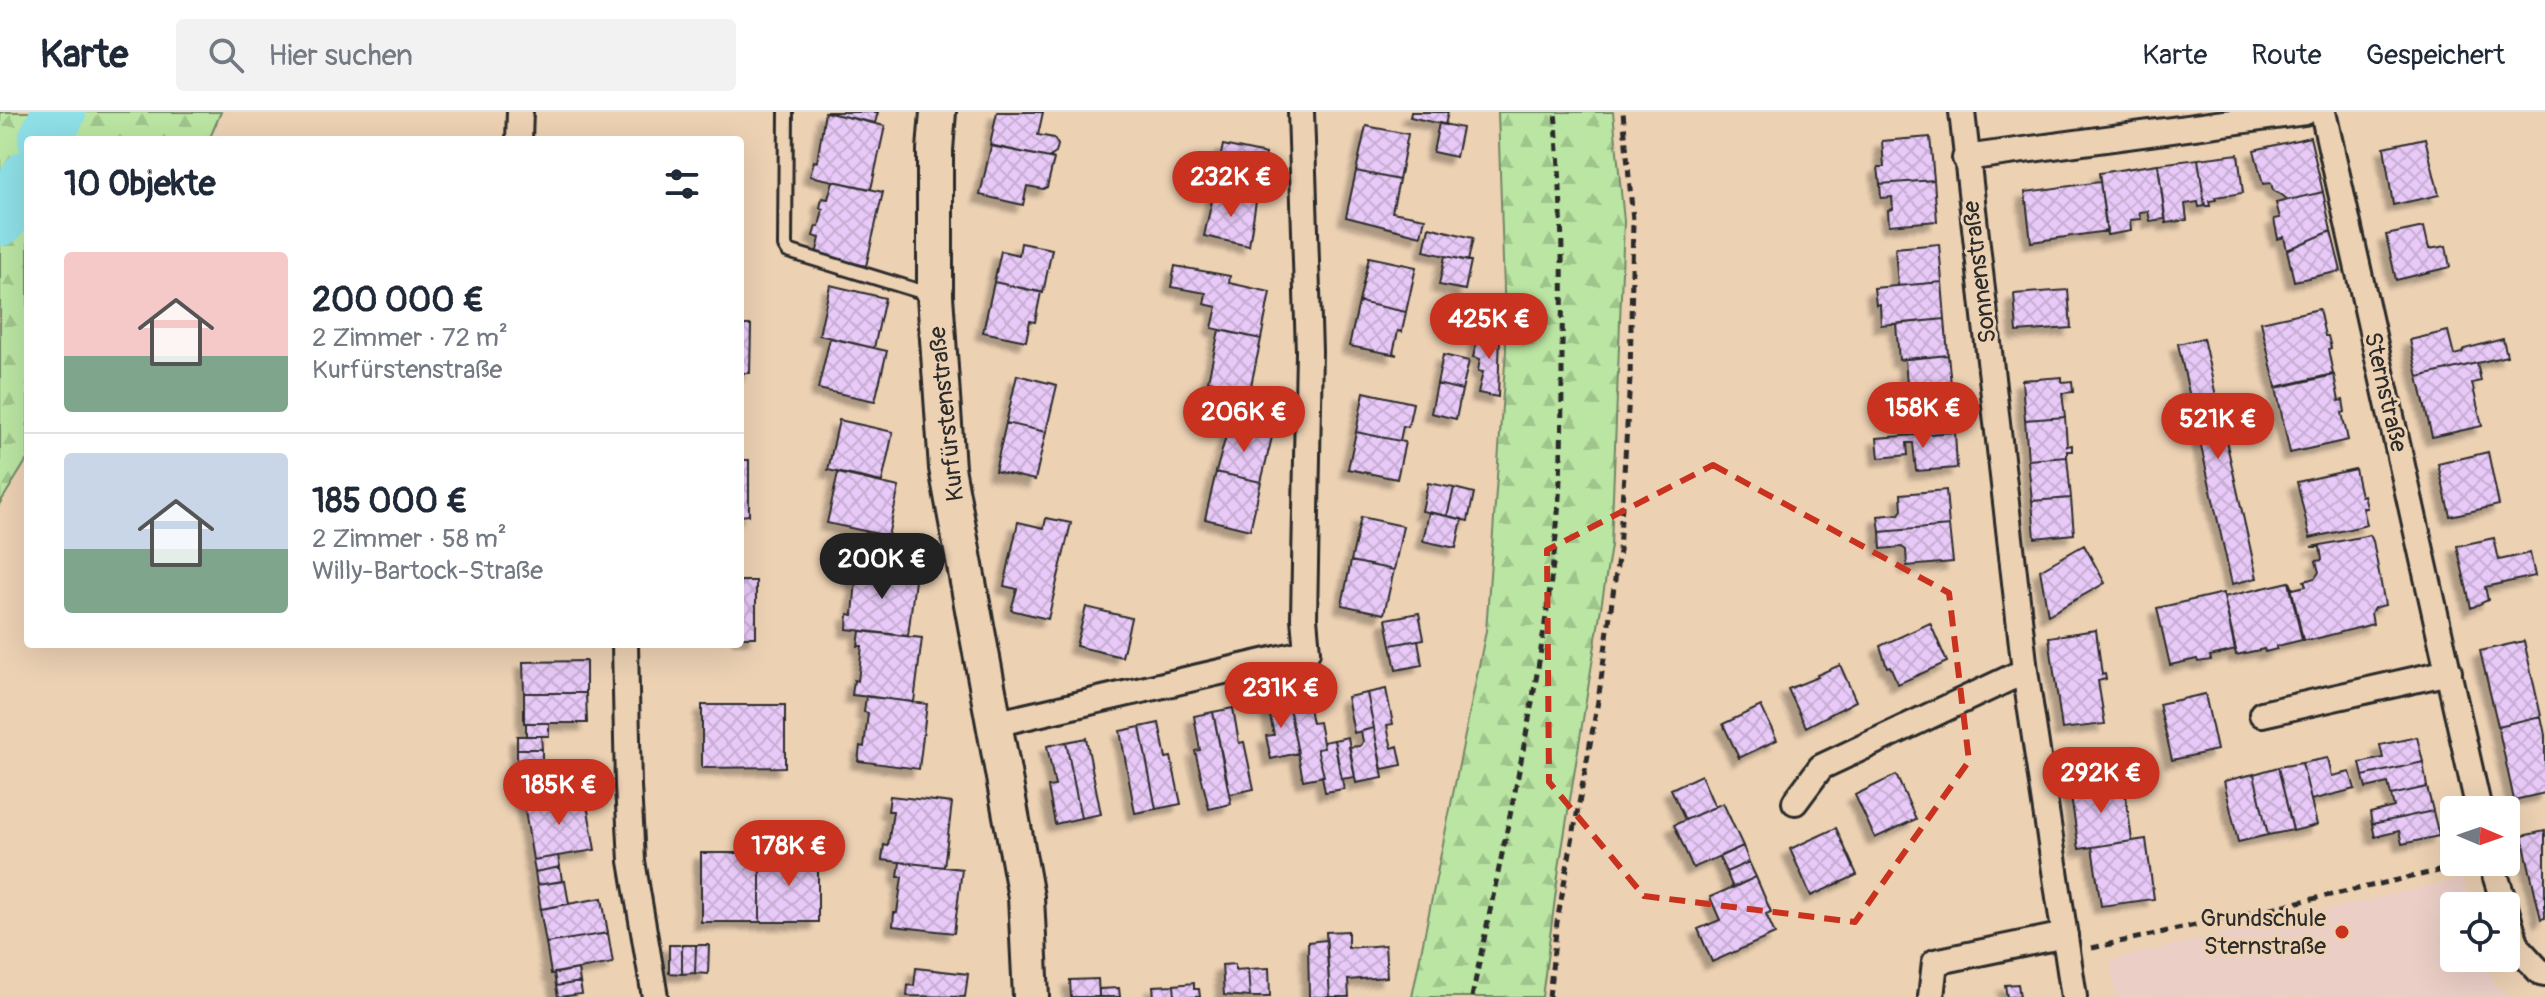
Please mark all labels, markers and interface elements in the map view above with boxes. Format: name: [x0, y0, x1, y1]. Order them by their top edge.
search box: [176, 19, 736, 91]
text: Karte: [40, 31, 128, 79]
icon: search: [204, 33, 248, 77]
text: Hier suchen: [268, 37, 413, 74]
text: Karte: [2142, 38, 2207, 73]
text: Route: [2251, 38, 2322, 73]
text: Gespeichert: [2366, 38, 2505, 73]
pin: 232K €: [1166, 151, 1296, 219]
text: 232K €: [1190, 161, 1272, 193]
icon: filters: [660, 162, 704, 206]
text: 10 Objekte: [64, 163, 215, 206]
street label: Sonnenstraße: [1956, 199, 2003, 345]
text: 200 000 €: [312, 279, 484, 322]
icon: home: [128, 284, 224, 380]
pin: 425K €: [1424, 293, 1554, 361]
text: 425K €: [1448, 303, 1530, 335]
text: 2 Zimmer · 72 m²: [312, 322, 508, 354]
street label: Kurfürstenstraße: [923, 325, 970, 503]
street label: Sternstraße: [2358, 329, 2413, 455]
text: Kurfürstenstraße: [312, 354, 502, 386]
pin: 158K €: [1858, 382, 1988, 450]
pin: 206K €: [1179, 386, 1309, 454]
text: 158K €: [1885, 392, 1961, 424]
pin: 521K €: [2153, 393, 2283, 461]
text: 206K €: [1201, 396, 1287, 428]
text: 521K €: [2179, 403, 2257, 435]
text: 185 000 €: [312, 480, 468, 523]
icon: home: [128, 485, 224, 581]
text: 2 Zimmer · 58 m²: [312, 523, 507, 555]
pin: 200K €: [817, 533, 947, 601]
text: 200K €: [838, 543, 926, 575]
text: Willy-Bartock-Straße: [312, 555, 543, 587]
pin: 231K €: [1216, 662, 1346, 730]
text: 231K €: [1243, 672, 1319, 704]
pin: 292K €: [2036, 747, 2166, 815]
text: 292K €: [2061, 757, 2141, 789]
pin: 185K €: [494, 759, 624, 827]
text: 185K €: [521, 769, 597, 801]
north arrow: [2440, 796, 2520, 876]
map controls: [2440, 796, 2520, 972]
pin: 178K €: [724, 820, 854, 888]
text: 178K €: [751, 830, 827, 862]
button: locate: [2440, 892, 2520, 972]
place label: Grundschule Sternstraße: [2200, 904, 2326, 961]
marker: Grundschule Sternstraße: [2333, 923, 2351, 941]

